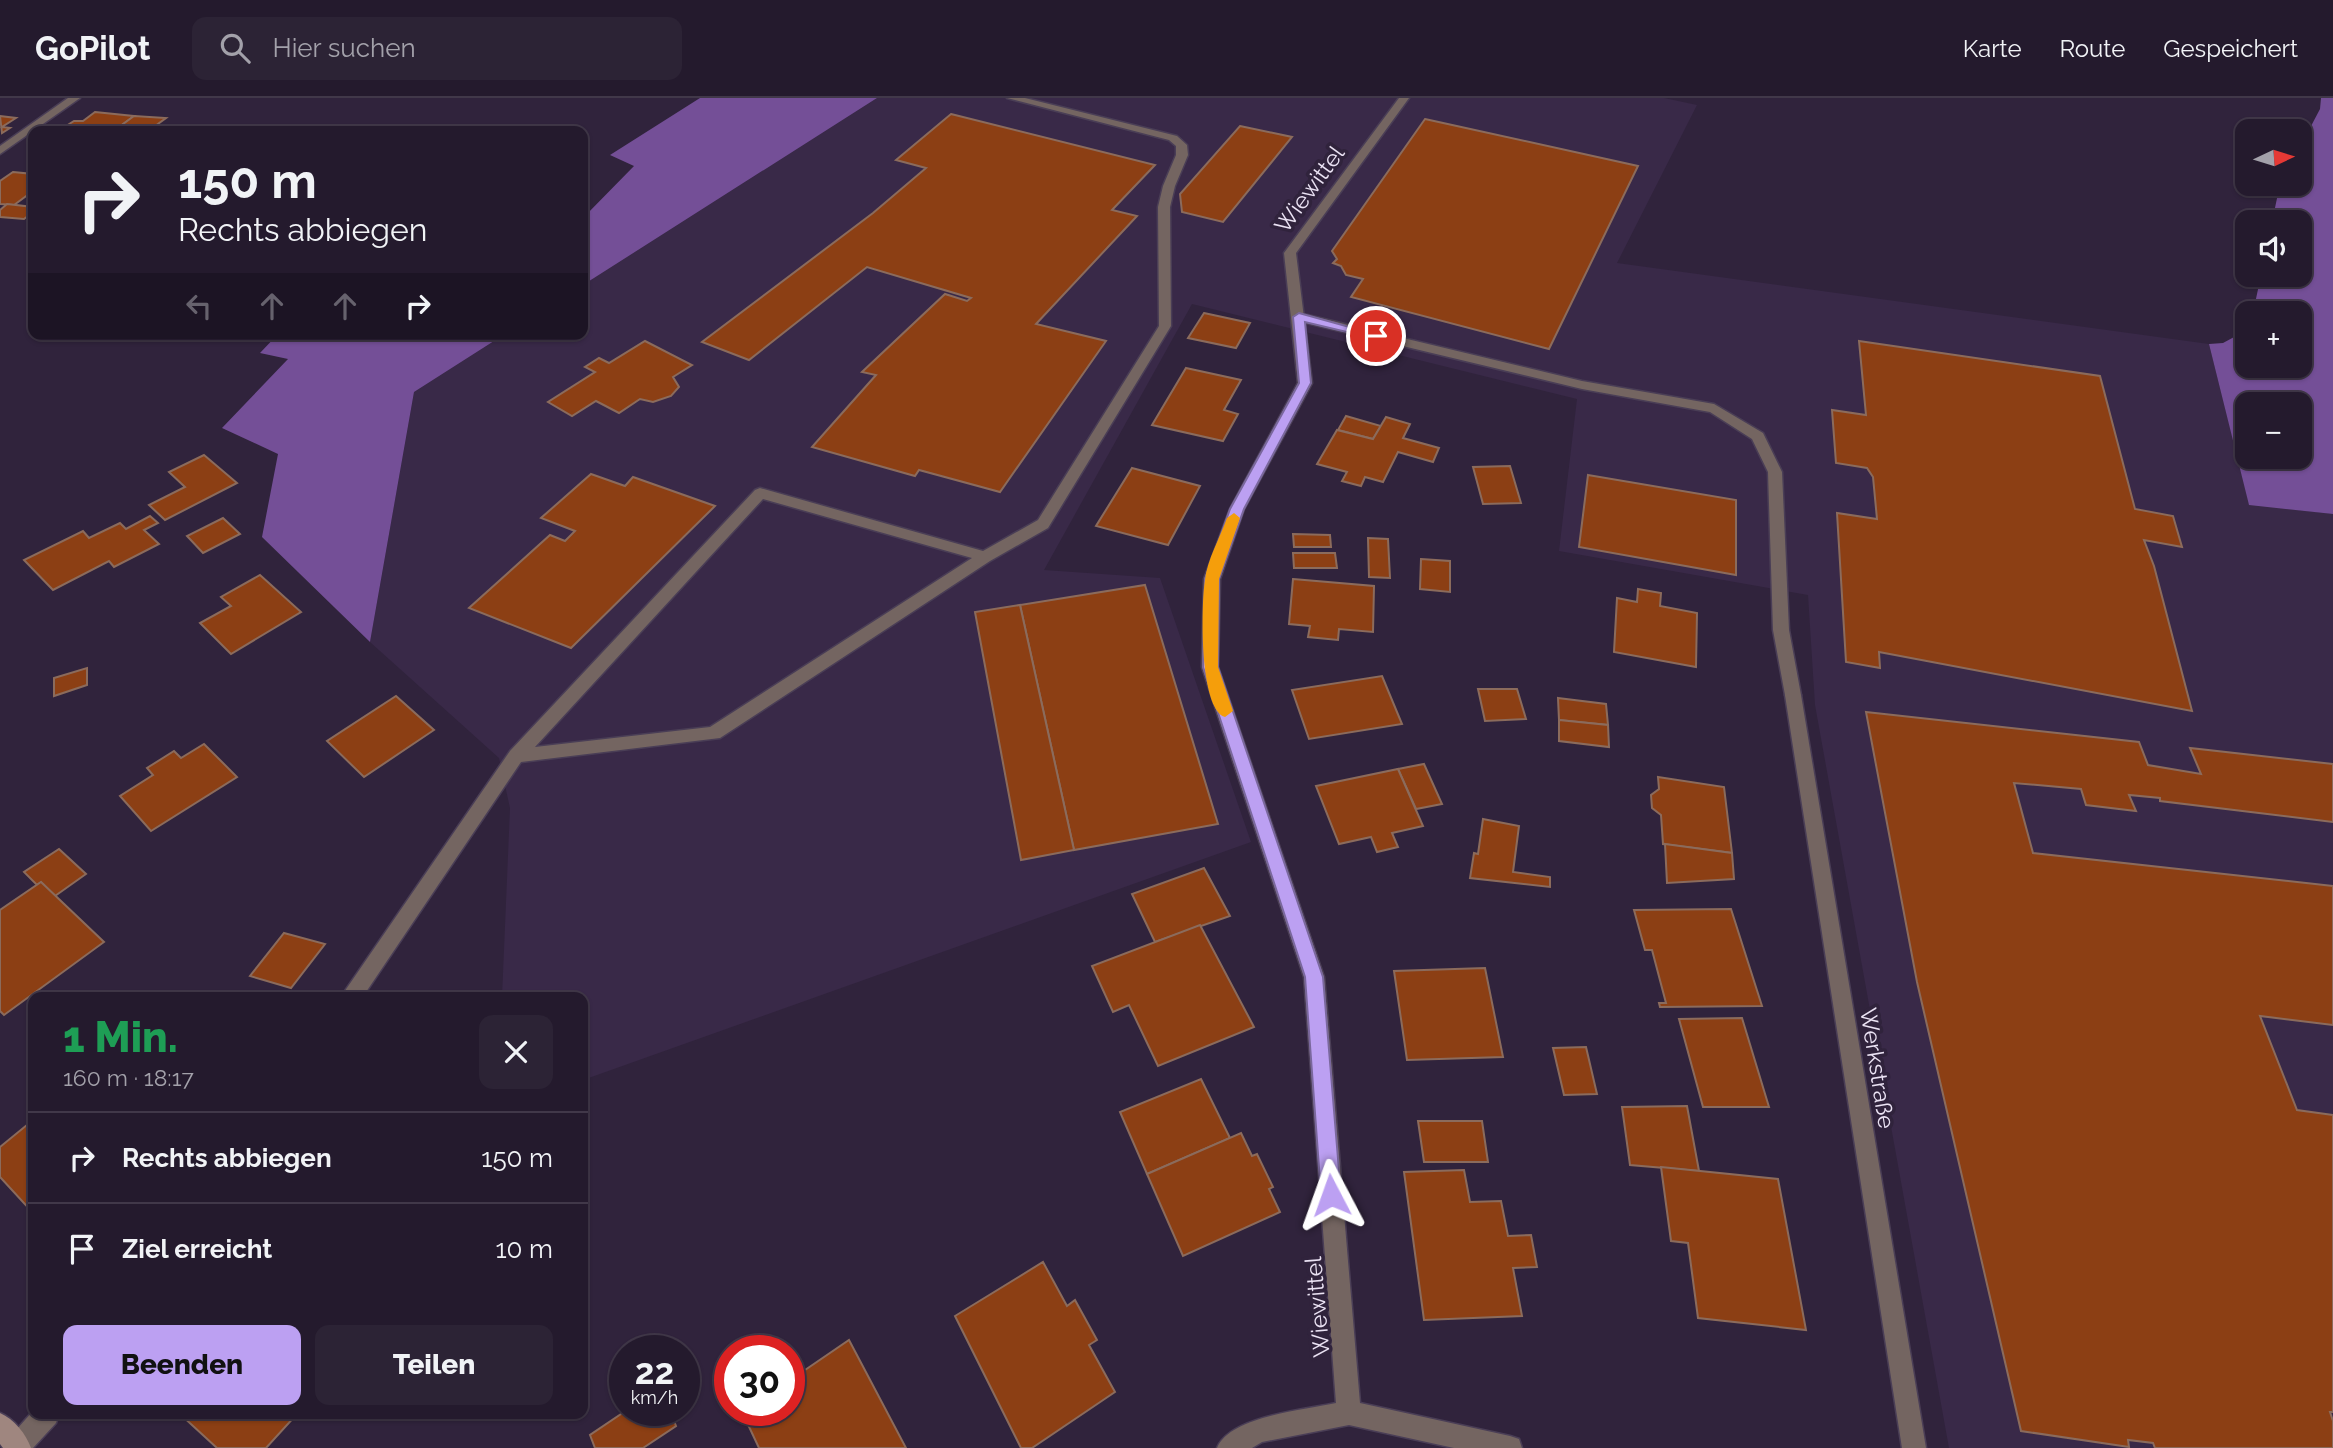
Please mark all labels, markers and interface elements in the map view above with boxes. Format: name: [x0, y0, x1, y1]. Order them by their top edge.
search box: [192, 17, 682, 80]
text: GoPilot: [35, 29, 150, 68]
icon: search: [216, 29, 254, 67]
text: Hier suchen: [272, 33, 416, 63]
text: Karte: [1963, 34, 2022, 63]
text: Route: [2060, 34, 2125, 63]
text: Gespeichert: [2163, 34, 2298, 63]
north arrow: [2235, 119, 2312, 196]
map controls: [2235, 119, 2312, 469]
street label: Wiewittel: [1268, 140, 1350, 238]
text: 150 m: [178, 152, 317, 209]
icon: right: [63, 154, 154, 245]
button: sound: [2235, 210, 2312, 287]
text: Rechts abbiegen: [178, 211, 427, 248]
icon: left: [180, 287, 218, 325]
icon: ahead: [253, 287, 291, 325]
icon: ahead: [326, 287, 364, 325]
icon: right: [399, 287, 437, 325]
button: +: [2235, 301, 2312, 378]
pin: [1346, 306, 1406, 366]
icon: arrive: [1357, 317, 1395, 355]
button: −: [2235, 392, 2312, 469]
street label: Werkstraße: [1855, 1006, 1901, 1130]
text: 1 Min.: [63, 1013, 178, 1062]
button: close: [479, 1015, 553, 1089]
text: 160 m · 18:17: [63, 1064, 194, 1091]
icon: right: [63, 1139, 101, 1177]
text: Rechts abbiegen: [122, 1143, 332, 1173]
text: 150 m: [481, 1143, 553, 1173]
position arrow: [1294, 1158, 1368, 1232]
icon: arrive: [63, 1230, 101, 1268]
text: Ziel erreicht: [122, 1234, 272, 1264]
text: 10 m: [495, 1234, 553, 1264]
street label: Wiewittel: [1299, 1255, 1335, 1358]
button: Beenden: [63, 1325, 301, 1405]
button: Teilen: [315, 1325, 553, 1405]
speed limit sign: 30: [714, 1335, 805, 1426]
text: 22: [635, 1351, 674, 1392]
text: km/h: [631, 1387, 678, 1408]

